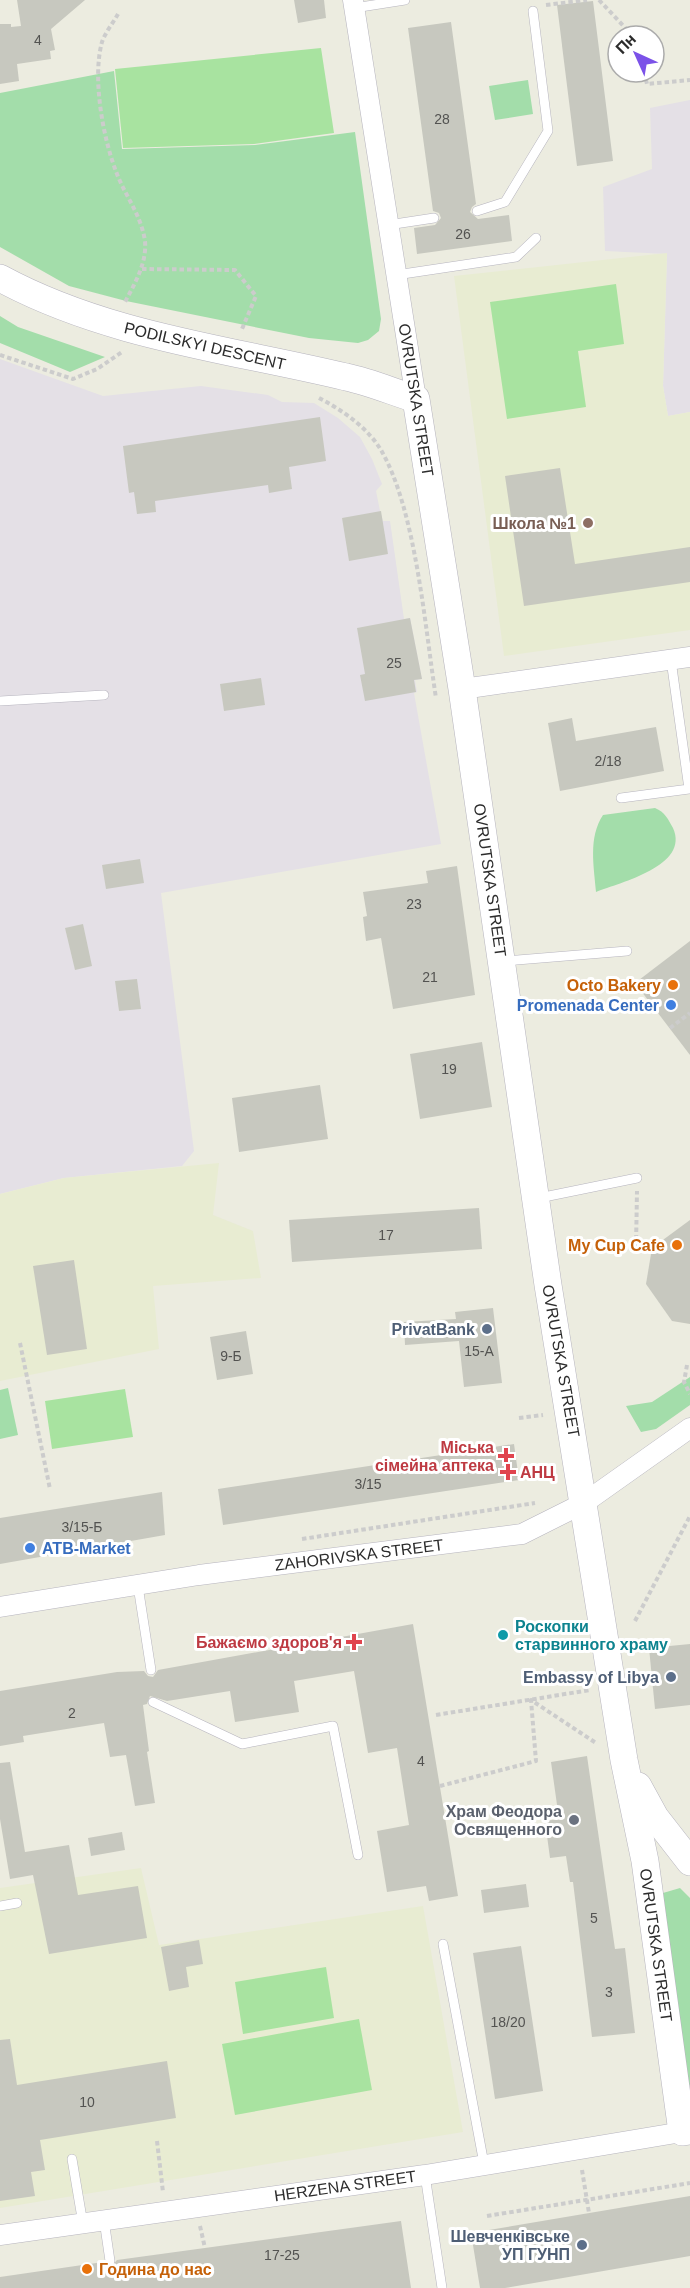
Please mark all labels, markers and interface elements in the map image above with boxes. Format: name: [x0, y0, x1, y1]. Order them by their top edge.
north arrow: [606, 24, 666, 84]
text: Пн: [612, 30, 639, 57]
house number: 4: [34, 32, 42, 48]
house number: 28: [434, 111, 450, 127]
house number: 26: [455, 226, 471, 242]
street label: PODILSKYI DESCENT: [123, 319, 288, 373]
street label: OVRUTSKA STREET: [396, 322, 437, 478]
place label: Школа №1: [493, 515, 576, 532]
marker: Школа №1: [581, 516, 595, 530]
house number: 25: [386, 655, 402, 671]
house number: 2/18: [594, 753, 622, 769]
street label: OVRUTSKA STREET: [471, 802, 509, 958]
house number: 23: [406, 896, 422, 912]
house number: 21: [422, 969, 438, 985]
place label: Octo Bakery: [567, 977, 661, 994]
marker: Octo Bakery: [666, 978, 680, 992]
place label: Promenada Center: [517, 997, 659, 1014]
marker: Promenada Center: [664, 998, 678, 1012]
house number: 19: [441, 1061, 457, 1077]
house number: 17: [378, 1227, 394, 1243]
place label: My Cup Cafe: [568, 1237, 665, 1254]
marker: My Cup Cafe: [670, 1238, 684, 1252]
street label: OVRUTSKA STREET: [539, 1283, 583, 1439]
place label: PrivatBank: [391, 1321, 475, 1338]
marker: PrivatBank: [480, 1322, 494, 1336]
house number: 15-А: [464, 1343, 494, 1359]
house number: 9-Б: [220, 1348, 242, 1364]
place label: Міська сімейна аптека: [375, 1439, 494, 1474]
marker: Міська сімейна аптека: [499, 1449, 513, 1463]
place label: АНЦ: [520, 1464, 555, 1481]
marker: АНЦ: [501, 1465, 515, 1479]
house number: 3/15: [354, 1476, 382, 1492]
house number: 3/15-Б: [61, 1519, 103, 1535]
street label: ZAHORIVSKA STREET: [274, 1536, 445, 1574]
place label: ATB-Market: [42, 1540, 131, 1557]
marker: ATB-Market: [23, 1541, 37, 1555]
place label: Роскопки старвинного храму: [515, 1618, 668, 1653]
marker: Роскопки старвинного храму: [496, 1628, 510, 1642]
place label: Бажаємо здоров'я: [196, 1634, 342, 1651]
marker: Бажаємо здоров'я: [347, 1635, 361, 1649]
place label: Embassy of Libya: [523, 1669, 659, 1686]
marker: Embassy of Libya: [664, 1670, 678, 1684]
house number: 2: [68, 1705, 76, 1721]
house number: 4: [417, 1753, 425, 1769]
place label: Храм Феодора Освященного: [446, 1803, 562, 1838]
marker: Храм Феодора Освященного: [567, 1813, 581, 1827]
street label: OVRUTSKA STREET: [637, 1867, 675, 2023]
house number: 5: [590, 1910, 598, 1926]
house number: 3: [605, 1984, 613, 2000]
house number: 18/20: [490, 2014, 526, 2030]
house number: 10: [79, 2094, 95, 2110]
street label: HERZENA STREET: [273, 2168, 417, 2204]
place label: Шевченківське УП ГУНП: [450, 2228, 570, 2263]
marker: Шевченківське УП ГУНП: [575, 2238, 589, 2252]
house number: 17-25: [264, 2247, 300, 2263]
place label: Година до нас: [99, 2261, 212, 2278]
marker: Година до нас: [80, 2262, 94, 2276]

